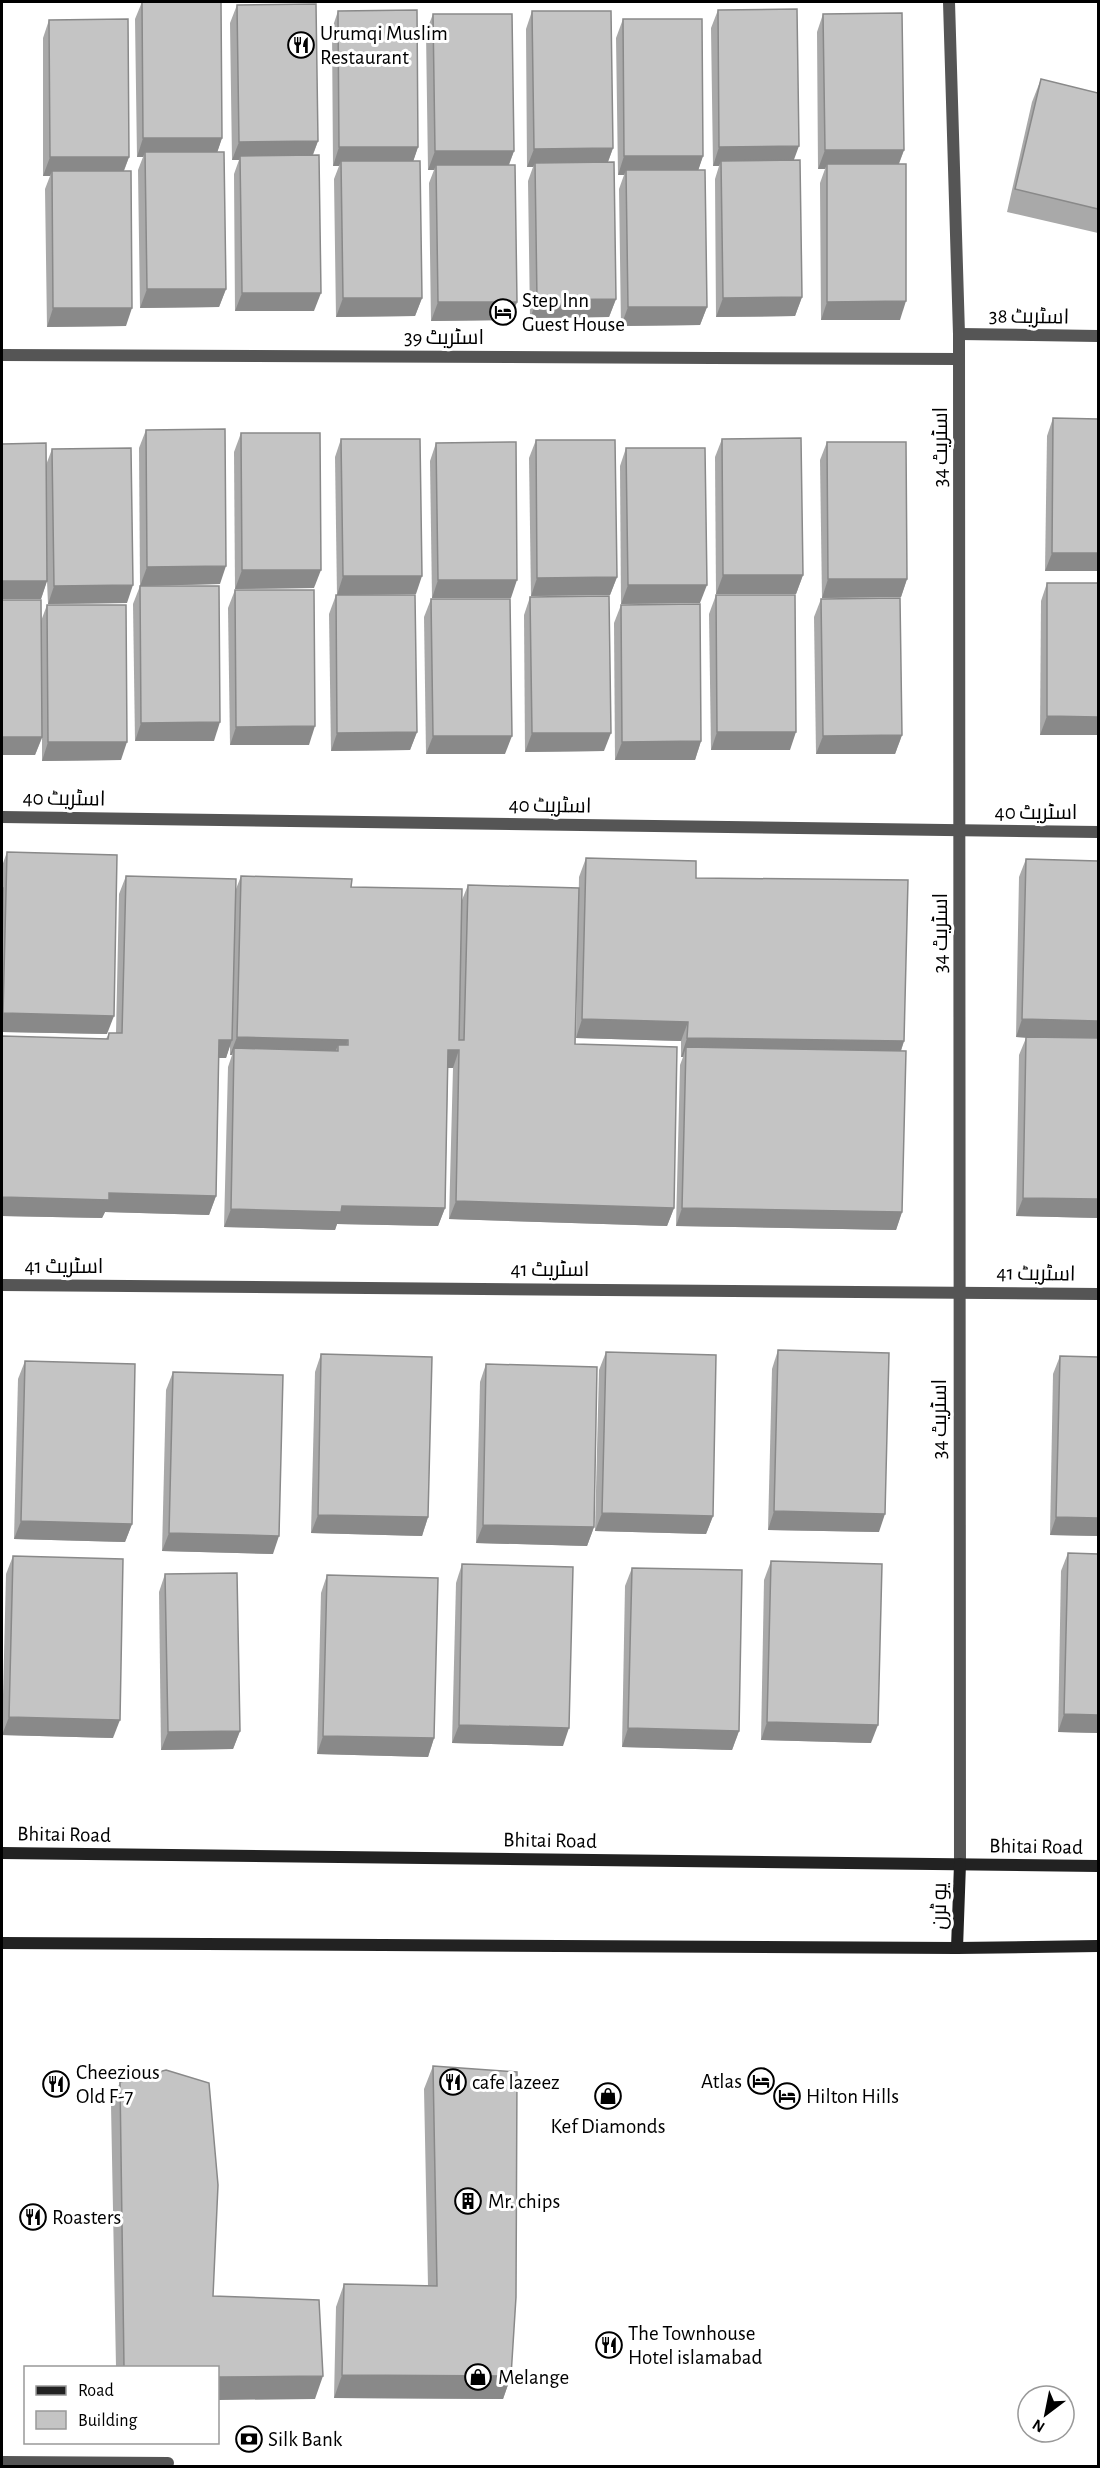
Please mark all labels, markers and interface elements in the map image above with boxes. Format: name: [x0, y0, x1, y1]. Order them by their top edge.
place label: Urumqi Muslim Restaurant: [320, 23, 448, 68]
restaurant icon: Urumqi Muslim Restaurant: [286, 30, 316, 60]
place label: Step Inn Guest House: [522, 290, 625, 335]
hotel icon: Step Inn Guest House: [488, 297, 518, 327]
street label: اسٹریٹ 38: [989, 305, 1069, 329]
street label: اسٹریٹ 39: [404, 327, 484, 349]
street label: اسٹریٹ 34: [930, 407, 952, 487]
street label: اسٹریٹ 40: [22, 787, 106, 811]
street label: اسٹریٹ 40: [508, 794, 592, 818]
street label: اسٹریٹ 40: [995, 802, 1077, 824]
street label: اسٹریٹ 34: [930, 893, 952, 973]
street label: اسٹریٹ 41: [24, 1256, 104, 1278]
street label: اسٹریٹ 41: [510, 1259, 590, 1281]
street label: اسٹریٹ 41: [996, 1262, 1076, 1286]
street label: اسٹریٹ 34: [929, 1379, 951, 1459]
street label: Bhitai Road: [17, 1823, 111, 1846]
street label: Bhitai Road: [503, 1829, 597, 1852]
street label: Bhitai Road: [989, 1835, 1083, 1858]
street label: یو ٹرن: [929, 1882, 952, 1930]
place label: Cheezious Old F-7: [76, 2062, 160, 2107]
hotel icon: Atlas: [746, 2066, 776, 2096]
restaurant icon: cafe lazeez: [438, 2067, 468, 2097]
restaurant icon: Cheezious Old F-7: [41, 2069, 71, 2099]
place label: Atlas: [701, 2071, 742, 2092]
place label: cafe lazeez: [472, 2072, 560, 2093]
shop icon: Kef Diamonds: [593, 2081, 623, 2111]
hotel icon: Hilton Hills: [772, 2081, 802, 2111]
place label: Hilton Hills: [806, 2086, 899, 2107]
place label: Kef Diamonds: [550, 2116, 666, 2137]
building icon: Mr. chips: [453, 2186, 483, 2216]
place label: Mr. chips: [488, 2191, 560, 2212]
restaurant icon: Roasters: [18, 2202, 48, 2232]
place label: Roasters: [52, 2207, 121, 2228]
place label: The Townhouse Hotel islamabad: [628, 2323, 763, 2368]
restaurant icon: The Townhouse Hotel islamabad: [594, 2330, 624, 2360]
shop icon: Melange: [463, 2362, 493, 2392]
legend: [24, 2366, 219, 2444]
place label: Melange: [498, 2367, 569, 2388]
text: Road: [78, 2382, 114, 2400]
north arrow: [1016, 2384, 1076, 2444]
text: Building: [78, 2412, 138, 2430]
text: N: [1030, 2416, 1048, 2436]
bank icon: Silk Bank: [234, 2424, 264, 2454]
place label: Silk Bank: [268, 2429, 343, 2450]

